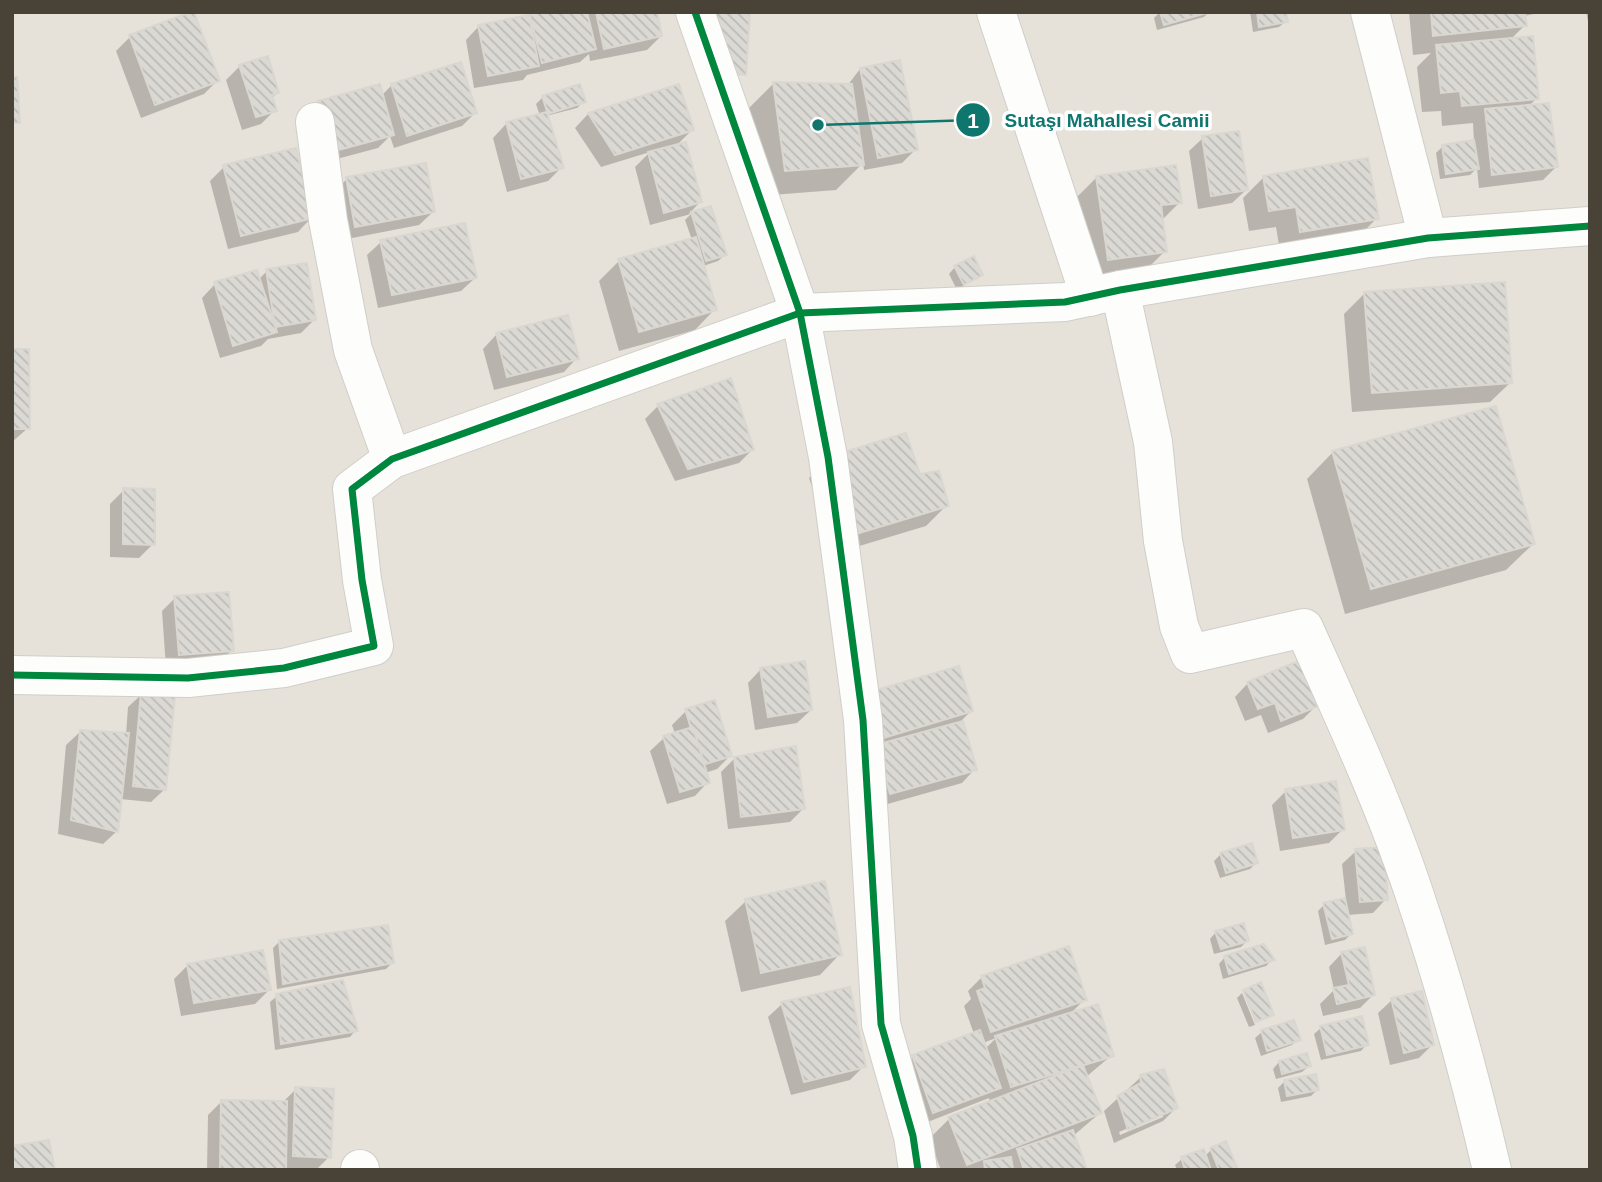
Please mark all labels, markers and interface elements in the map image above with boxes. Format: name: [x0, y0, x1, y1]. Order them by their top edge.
callout: Sutaşı Mahallesi Camii: [956, 100, 1224, 140]
text: 1: [967, 109, 979, 132]
text: Sutaşı Mahallesi Camii: [1005, 110, 1209, 131]

